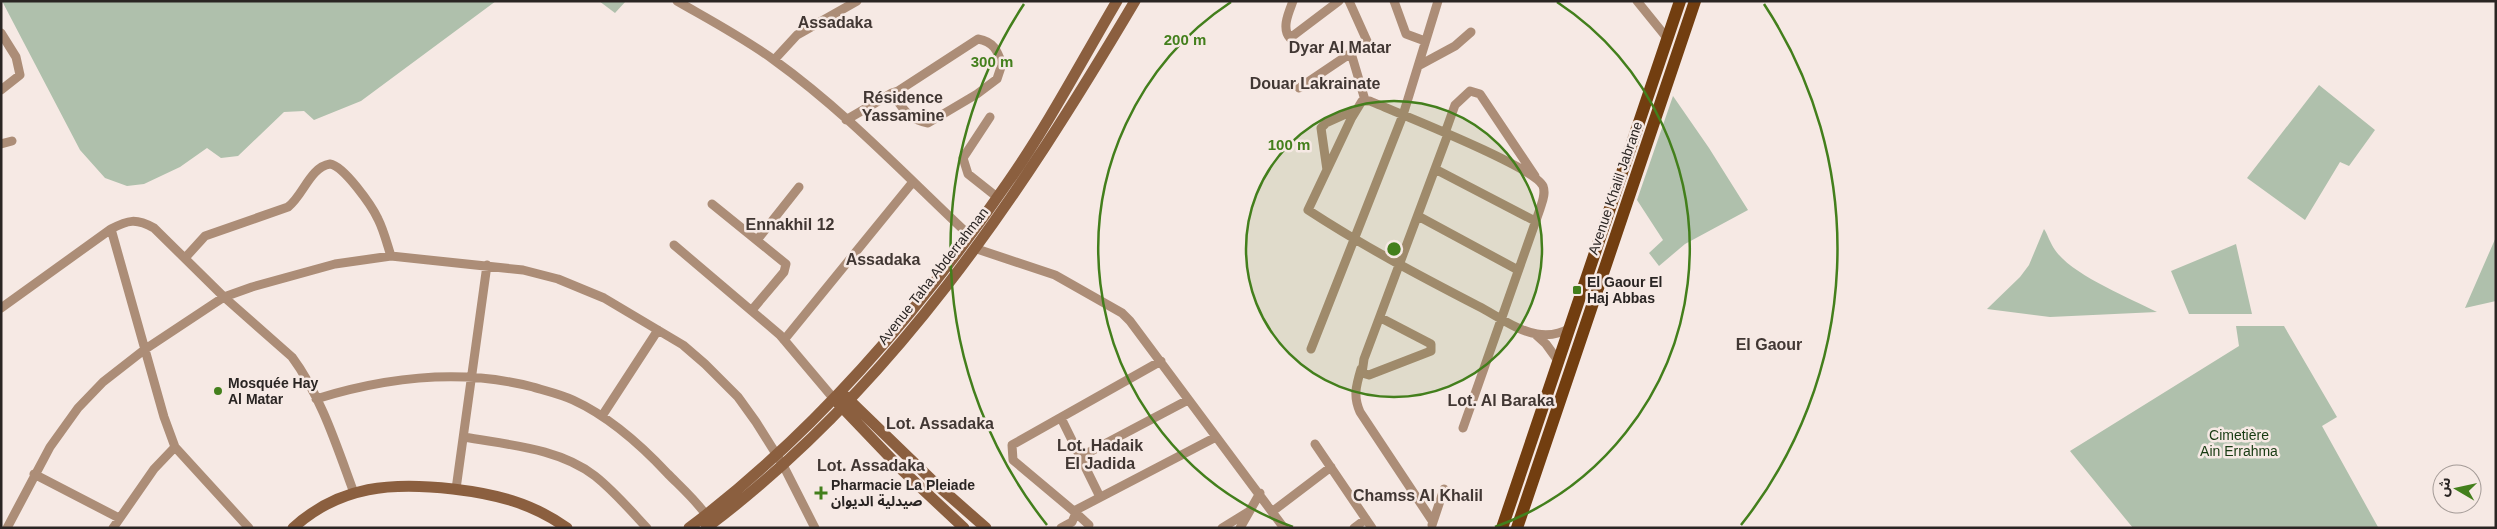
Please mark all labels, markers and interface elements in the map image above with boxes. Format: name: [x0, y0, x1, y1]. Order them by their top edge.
district label: Assadaka: [798, 14, 872, 31]
text: 200 m: [1164, 31, 1206, 48]
district label: Dyar Al Matar: [1289, 39, 1391, 56]
text: 300 m: [971, 53, 1013, 70]
district label: Douar Lakrainate: [1250, 75, 1380, 92]
district label: Résidence Yassamine: [862, 89, 944, 124]
street label: Avenue Khalil Jabrane: [1585, 119, 1645, 257]
text: 100 m: [1268, 136, 1310, 153]
street label: Avenue Taha Abderrahman: [875, 204, 991, 348]
district label: Ennakhil 12: [746, 216, 835, 233]
centre of rings: [1385, 240, 1403, 258]
district label: Assadaka: [846, 251, 920, 268]
place label: El Gaour El Haj Abbas: [1587, 274, 1662, 306]
marker: El Gaour El Haj Abbas: [1571, 284, 1583, 296]
district label: El Gaour: [1736, 336, 1802, 353]
place label: Mosquée Hay Al Matar: [228, 375, 318, 407]
marker: Mosquée Hay Al Matar: [212, 385, 224, 397]
district label: Lot. Al Baraka: [1448, 392, 1555, 409]
district label: Lot. Assadaka: [886, 415, 994, 432]
park label: Cimetière Ain Errahma: [2200, 427, 2278, 459]
district label: Lot. Hadaik El Jadida: [1057, 437, 1143, 472]
district label: Lot. Assadaka: [817, 457, 925, 474]
north arrow: [2432, 464, 2482, 514]
text: ش: [2435, 476, 2454, 498]
place label: Pharmacie La Pleiade صيدلية الديوان: [831, 477, 975, 509]
marker: Pharmacie La Pleiade صيدلية الديوان: [815, 487, 827, 499]
district label: Chamss Al Khalil: [1353, 487, 1483, 504]

